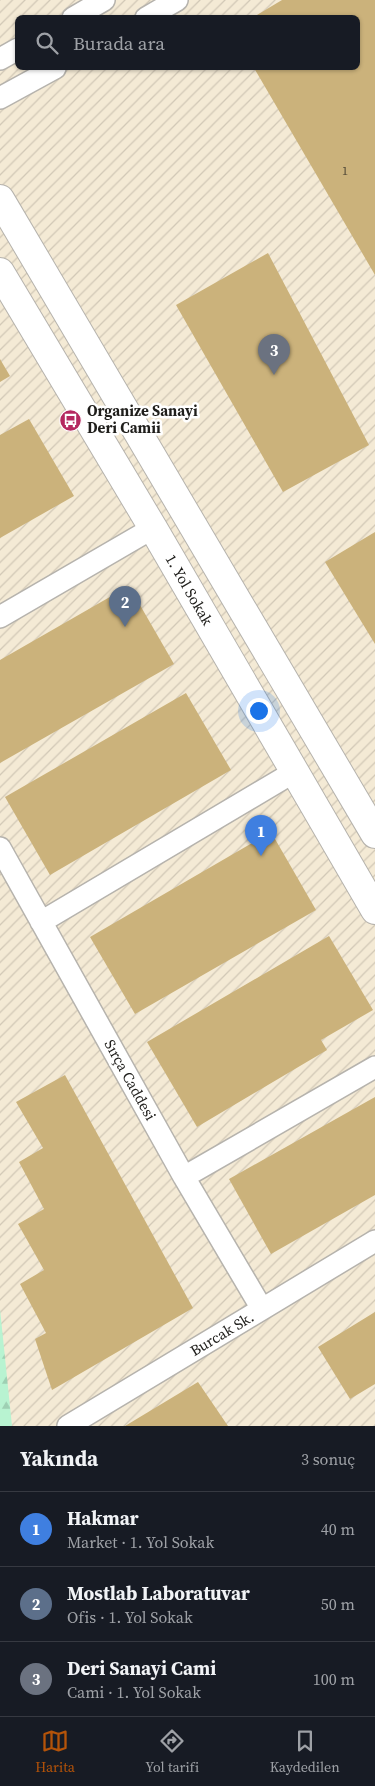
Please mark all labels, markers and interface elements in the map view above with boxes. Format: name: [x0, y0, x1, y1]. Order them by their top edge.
search box: [15, 15, 360, 70]
icon: search: [33, 29, 61, 57]
text: Burada ara: [73, 30, 165, 56]
house number: 1: [342, 163, 348, 179]
pin: 3: [258, 334, 290, 375]
place label: Organize Sanayi Deri Camii: [87, 400, 198, 438]
bus stop icon: Organize Sanayi Deri Camii: [59, 408, 83, 432]
street label: 1. Yol Sokak: [161, 550, 219, 630]
pin: 2: [109, 586, 141, 627]
your location: [246, 698, 272, 724]
pin: 1: [245, 815, 277, 856]
street label: Sırça Caddesi: [100, 1036, 161, 1124]
street label: Burcak Sk.: [186, 1306, 258, 1361]
text: Yakında: [20, 1444, 98, 1473]
text: 3 sonuç: [301, 1448, 355, 1470]
text: Hakmar: [67, 1505, 139, 1531]
text: 1: [32, 1518, 40, 1540]
text: 40 m: [321, 1518, 355, 1540]
text: Market · 1. Yol Sokak: [67, 1531, 214, 1553]
text: Mostlab Laboratuvar: [67, 1580, 250, 1606]
text: 2: [32, 1593, 40, 1615]
text: 50 m: [321, 1593, 355, 1615]
text: Ofis · 1. Yol Sokak: [67, 1606, 193, 1628]
text: Deri Sanayi Cami: [67, 1655, 216, 1681]
text: 3: [32, 1668, 40, 1690]
text: 100 m: [313, 1668, 355, 1690]
text: Cami · 1. Yol Sokak: [67, 1681, 201, 1703]
tab: Harita: [35, 1727, 75, 1777]
tab: Yol tarifi: [145, 1727, 199, 1777]
tab: Kaydedilen: [270, 1727, 340, 1777]

